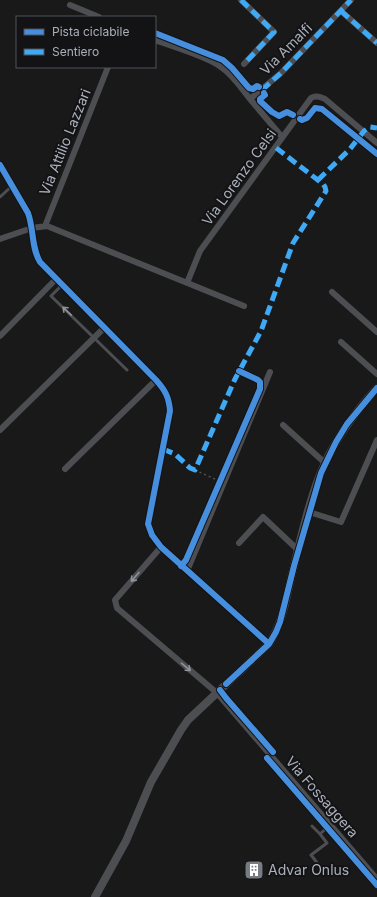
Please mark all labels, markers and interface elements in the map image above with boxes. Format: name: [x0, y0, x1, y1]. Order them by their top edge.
legend: [16, 16, 156, 68]
street label: Via Amalfi: [256, 19, 315, 78]
text: Pista ciclabile: [52, 24, 129, 39]
text: Sentiero: [52, 44, 99, 59]
street label: Via Attilio Lazzari: [35, 86, 94, 198]
street label: Via Lorenzo Celsi: [198, 125, 279, 228]
one-way arrow: [62, 307, 72, 316]
one-way arrow: [131, 571, 140, 582]
one-way arrow: [181, 662, 192, 671]
street label: Via Fossaggera: [282, 753, 362, 841]
building icon: Advar Onlus: [243, 859, 265, 881]
place label: Advar Onlus: [268, 861, 349, 878]

